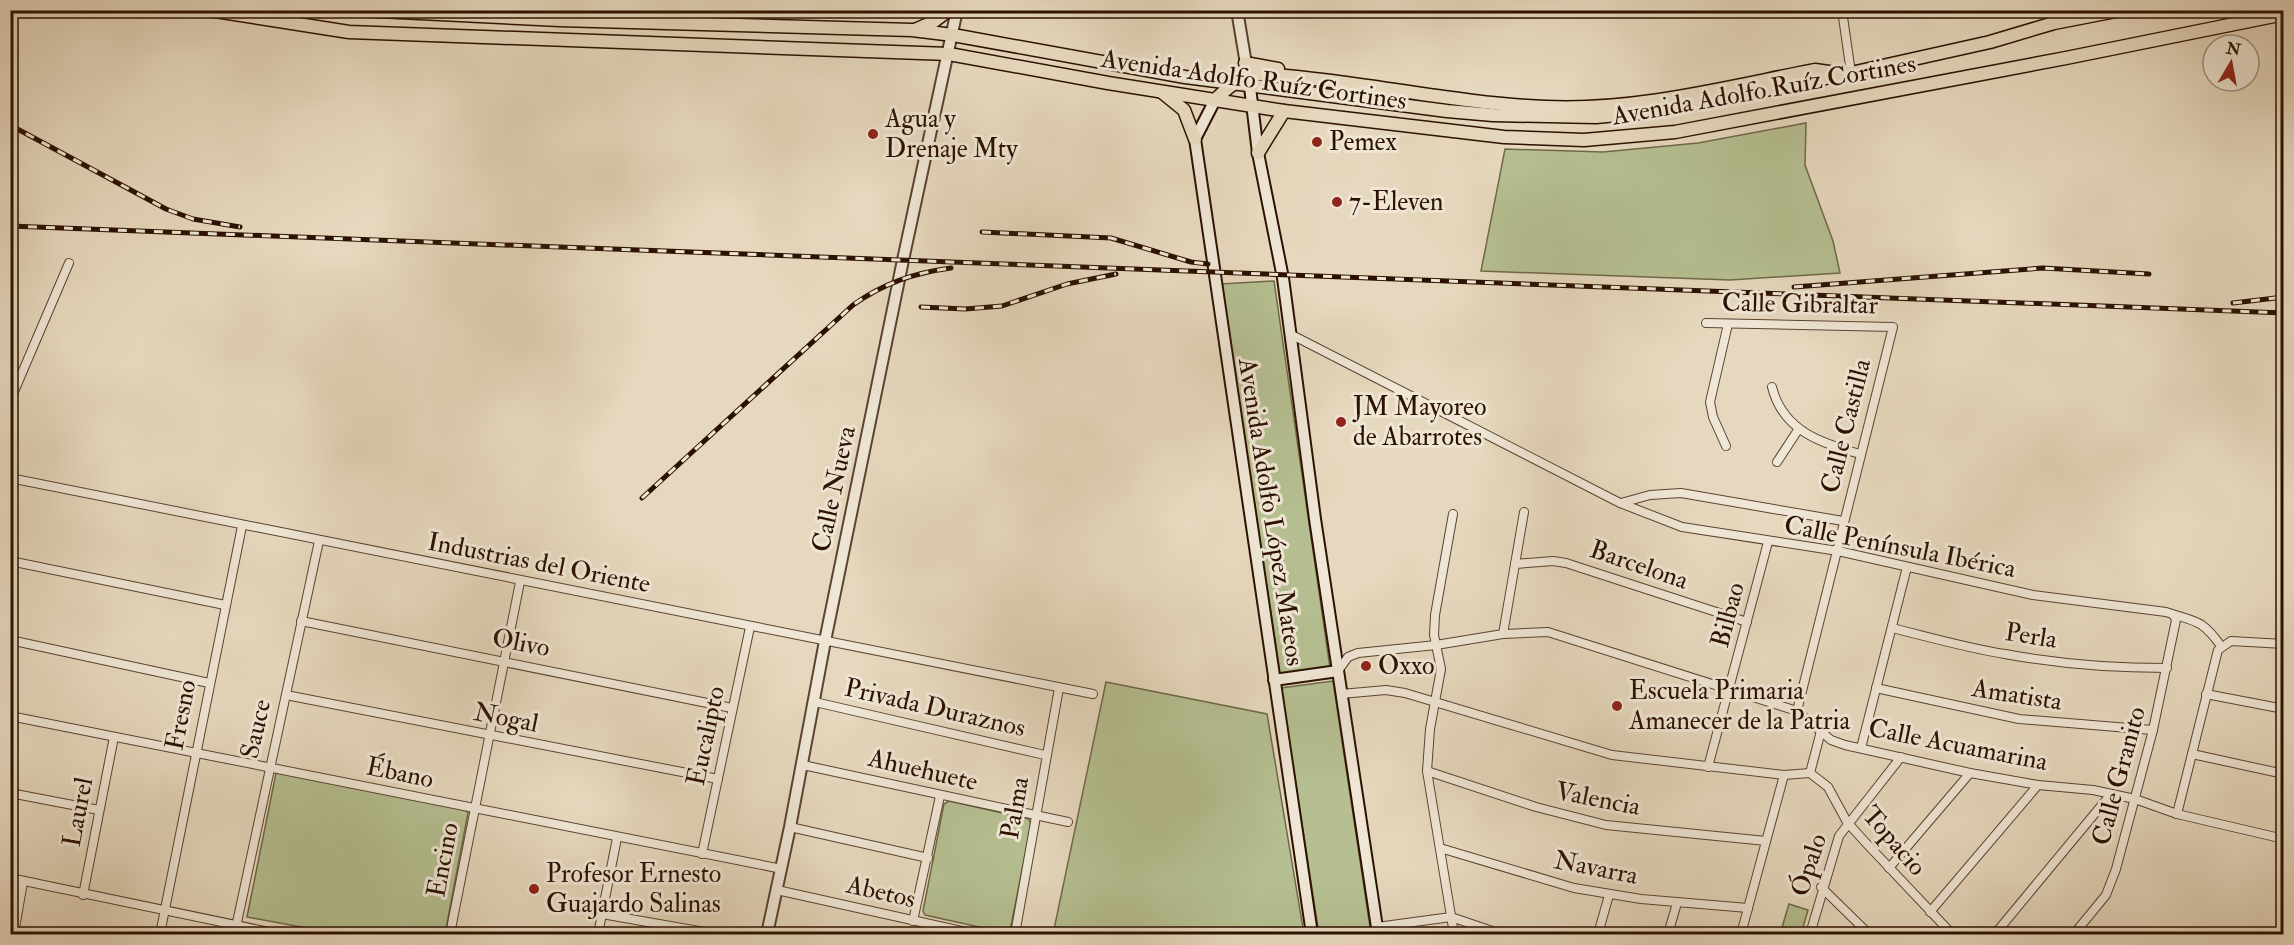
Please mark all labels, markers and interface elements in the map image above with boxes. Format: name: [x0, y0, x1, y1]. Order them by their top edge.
north arrow: [2201, 33, 2261, 93]
text: N: [2224, 38, 2243, 60]
street label: Avenida Adolfo Ruíz Cortines: [1098, 43, 1409, 117]
street label: Avenida Adolfo Ruíz Cortines: [1609, 47, 1919, 133]
place label: Agua y Drenaje Mty: [884, 103, 1018, 165]
place label: Pemex: [1329, 126, 1397, 158]
marker: Agua y Drenaje Mty: [866, 127, 880, 141]
marker: Pemex: [1310, 135, 1324, 149]
place label: 7-Eleven: [1349, 186, 1443, 218]
marker: 7-Eleven: [1330, 195, 1344, 209]
street label: Calle Gibraltar: [1722, 287, 1879, 321]
street label: Avenida Adolfo López Mateos: [1230, 355, 1311, 669]
street label: Calle Castilla: [1814, 355, 1878, 496]
place label: JM Mayoreo de Abarrotes: [1352, 391, 1486, 453]
marker: JM Mayoreo de Abarrotes: [1334, 415, 1348, 429]
street label: Calle Nueva: [805, 423, 863, 555]
street label: Calle Península Ibérica: [1781, 509, 2019, 585]
street label: Industrias del Oriente: [425, 526, 653, 600]
street label: Barcelona: [1586, 533, 1693, 597]
street label: Bilbao: [1704, 579, 1752, 651]
street label: Perla: [2003, 616, 2060, 656]
street label: Olivo: [489, 622, 553, 664]
place label: Oxxo: [1378, 650, 1435, 682]
marker: Oxxo: [1359, 659, 1373, 673]
street label: Privada Duraznos: [841, 672, 1029, 744]
street label: Amatista: [1969, 672, 2065, 718]
place label: Escuela Primaria Amanecer de la Patria: [1628, 675, 1850, 737]
street label: Fresno: [159, 677, 203, 753]
street label: Eucalipto: [680, 683, 733, 789]
street label: Sauce: [234, 696, 278, 762]
street label: Nogal: [471, 696, 541, 740]
marker: Escuela Primaria Amanecer de la Patria: [1610, 699, 1624, 713]
street label: Calle Granito: [2085, 703, 2153, 849]
street label: Calle Acuamarina: [1866, 712, 2051, 778]
street label: Ahuehuete: [864, 742, 981, 798]
street label: Ébano: [363, 748, 437, 796]
street label: Laurel: [56, 774, 100, 849]
street label: Palma: [994, 774, 1036, 842]
street label: Valencia: [1553, 775, 1643, 823]
street label: Topacio: [1854, 800, 1933, 883]
street label: Encino: [420, 820, 466, 900]
street label: Ópalo: [1782, 829, 1835, 901]
street label: Navarra: [1551, 844, 1641, 892]
place label: Profesor Ernesto Guajardo Salinas: [546, 858, 721, 920]
street label: Abetos: [842, 868, 919, 915]
marker: Profesor Ernesto Guajardo Salinas: [527, 882, 541, 896]

